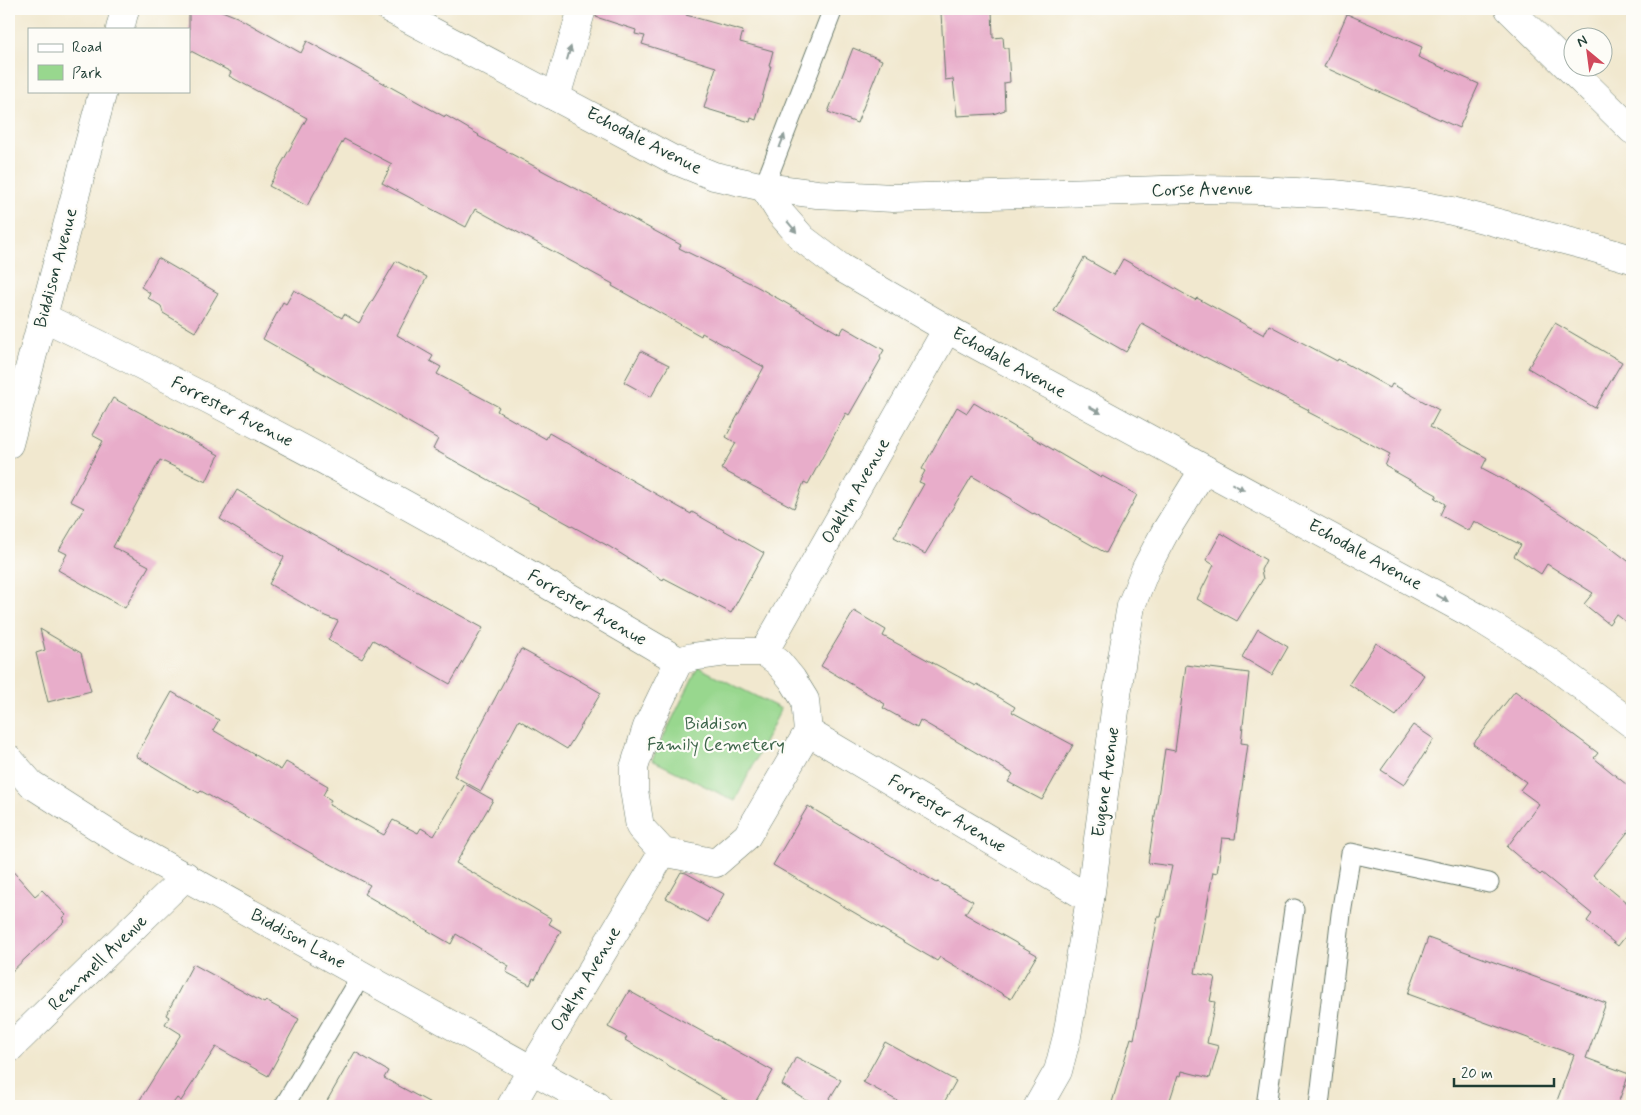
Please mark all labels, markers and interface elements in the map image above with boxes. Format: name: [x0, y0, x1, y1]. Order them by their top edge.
legend: [28, 28, 190, 92]
north arrow: [1564, 28, 1614, 78]
text: N: [1574, 31, 1591, 52]
text: Road: [72, 38, 102, 58]
one-way arrow: [566, 45, 574, 60]
text: Park: [72, 64, 102, 84]
street label: Echodale Avenue: [582, 101, 706, 181]
one-way arrow: [779, 134, 786, 149]
street label: Corse Avenue: [1151, 177, 1253, 203]
street label: Biddison Avenue: [28, 205, 84, 331]
one-way arrow: [786, 220, 798, 232]
street label: Echodale Avenue: [948, 322, 1070, 404]
street label: Forrester Avenue: [167, 371, 297, 453]
one-way arrow: [1088, 405, 1102, 414]
street label: Oaklyn Avenue: [816, 434, 896, 548]
one-way arrow: [1231, 483, 1245, 491]
street label: Echodale Avenue: [1304, 514, 1426, 596]
street label: Forrester Avenue: [523, 564, 651, 652]
one-way arrow: [1435, 594, 1450, 602]
park label: Biddison Family Cemetery: [647, 712, 785, 757]
street label: Eugene Avenue: [1086, 725, 1126, 839]
street label: Forrester Avenue: [883, 769, 1011, 859]
street label: Biddison Lane: [246, 903, 350, 975]
street label: Remmell Avenue: [43, 909, 153, 1017]
street label: Oaklyn Avenue: [545, 922, 627, 1036]
scale bar: [1454, 1055, 1554, 1087]
text: 20 m: [1461, 1064, 1493, 1084]

